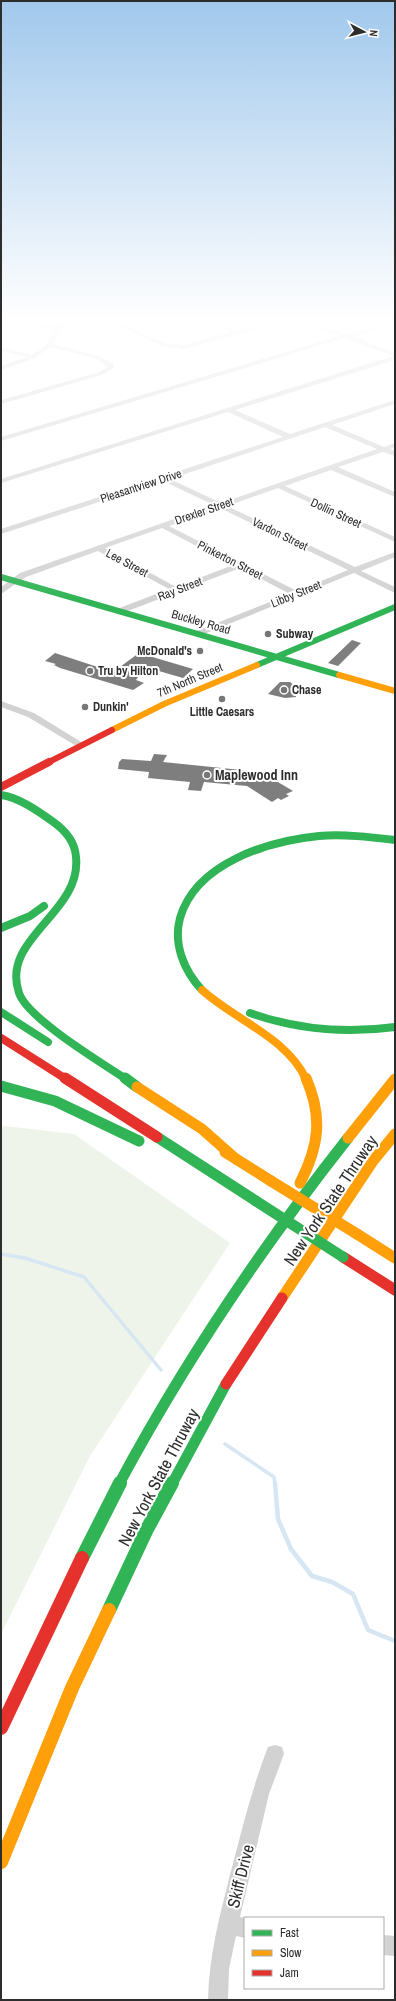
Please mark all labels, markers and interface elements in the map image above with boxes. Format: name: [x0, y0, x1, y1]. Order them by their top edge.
north arrow: [344, 12, 384, 52]
text: N: [367, 29, 381, 37]
street label: Pleasantview Drive: [98, 465, 184, 507]
street label: Drexler Street: [173, 493, 236, 528]
street label: Dollin Street: [308, 494, 364, 532]
street label: Vardon Street: [250, 514, 311, 554]
street label: Pinkerton Street: [195, 537, 266, 583]
street label: Lee Street: [103, 545, 151, 581]
street label: Ray Street: [155, 573, 205, 605]
street label: Libby Street: [268, 577, 324, 611]
street label: Buckley Road: [170, 606, 232, 638]
place label: Subway: [276, 626, 314, 642]
marker: Subway: [263, 629, 273, 639]
place label: McDonald's: [137, 643, 193, 659]
marker: McDonald's: [195, 646, 205, 656]
street label: 7th North Street: [155, 659, 225, 701]
place label: Tru by Hilton: [98, 663, 158, 679]
marker: Tru by Hilton: [85, 666, 95, 676]
place label: Chase: [292, 682, 322, 698]
marker: Chase: [279, 685, 289, 695]
marker: Little Caesars: [217, 694, 227, 704]
place label: Dunkin': [93, 699, 129, 715]
marker: Dunkin': [80, 702, 90, 712]
place label: Little Caesars: [190, 704, 255, 720]
place label: Maplewood Inn: [215, 766, 298, 784]
marker: Maplewood Inn: [202, 770, 212, 780]
street label: New York State Thruway: [278, 1130, 382, 1270]
street label: New York State Thruway: [112, 1404, 204, 1550]
street label: Skiff Drive: [221, 1842, 259, 1910]
legend: [244, 1917, 384, 1989]
text: Fast: [280, 1925, 299, 1941]
text: Slow: [280, 1945, 302, 1961]
text: Jam: [280, 1965, 299, 1981]

